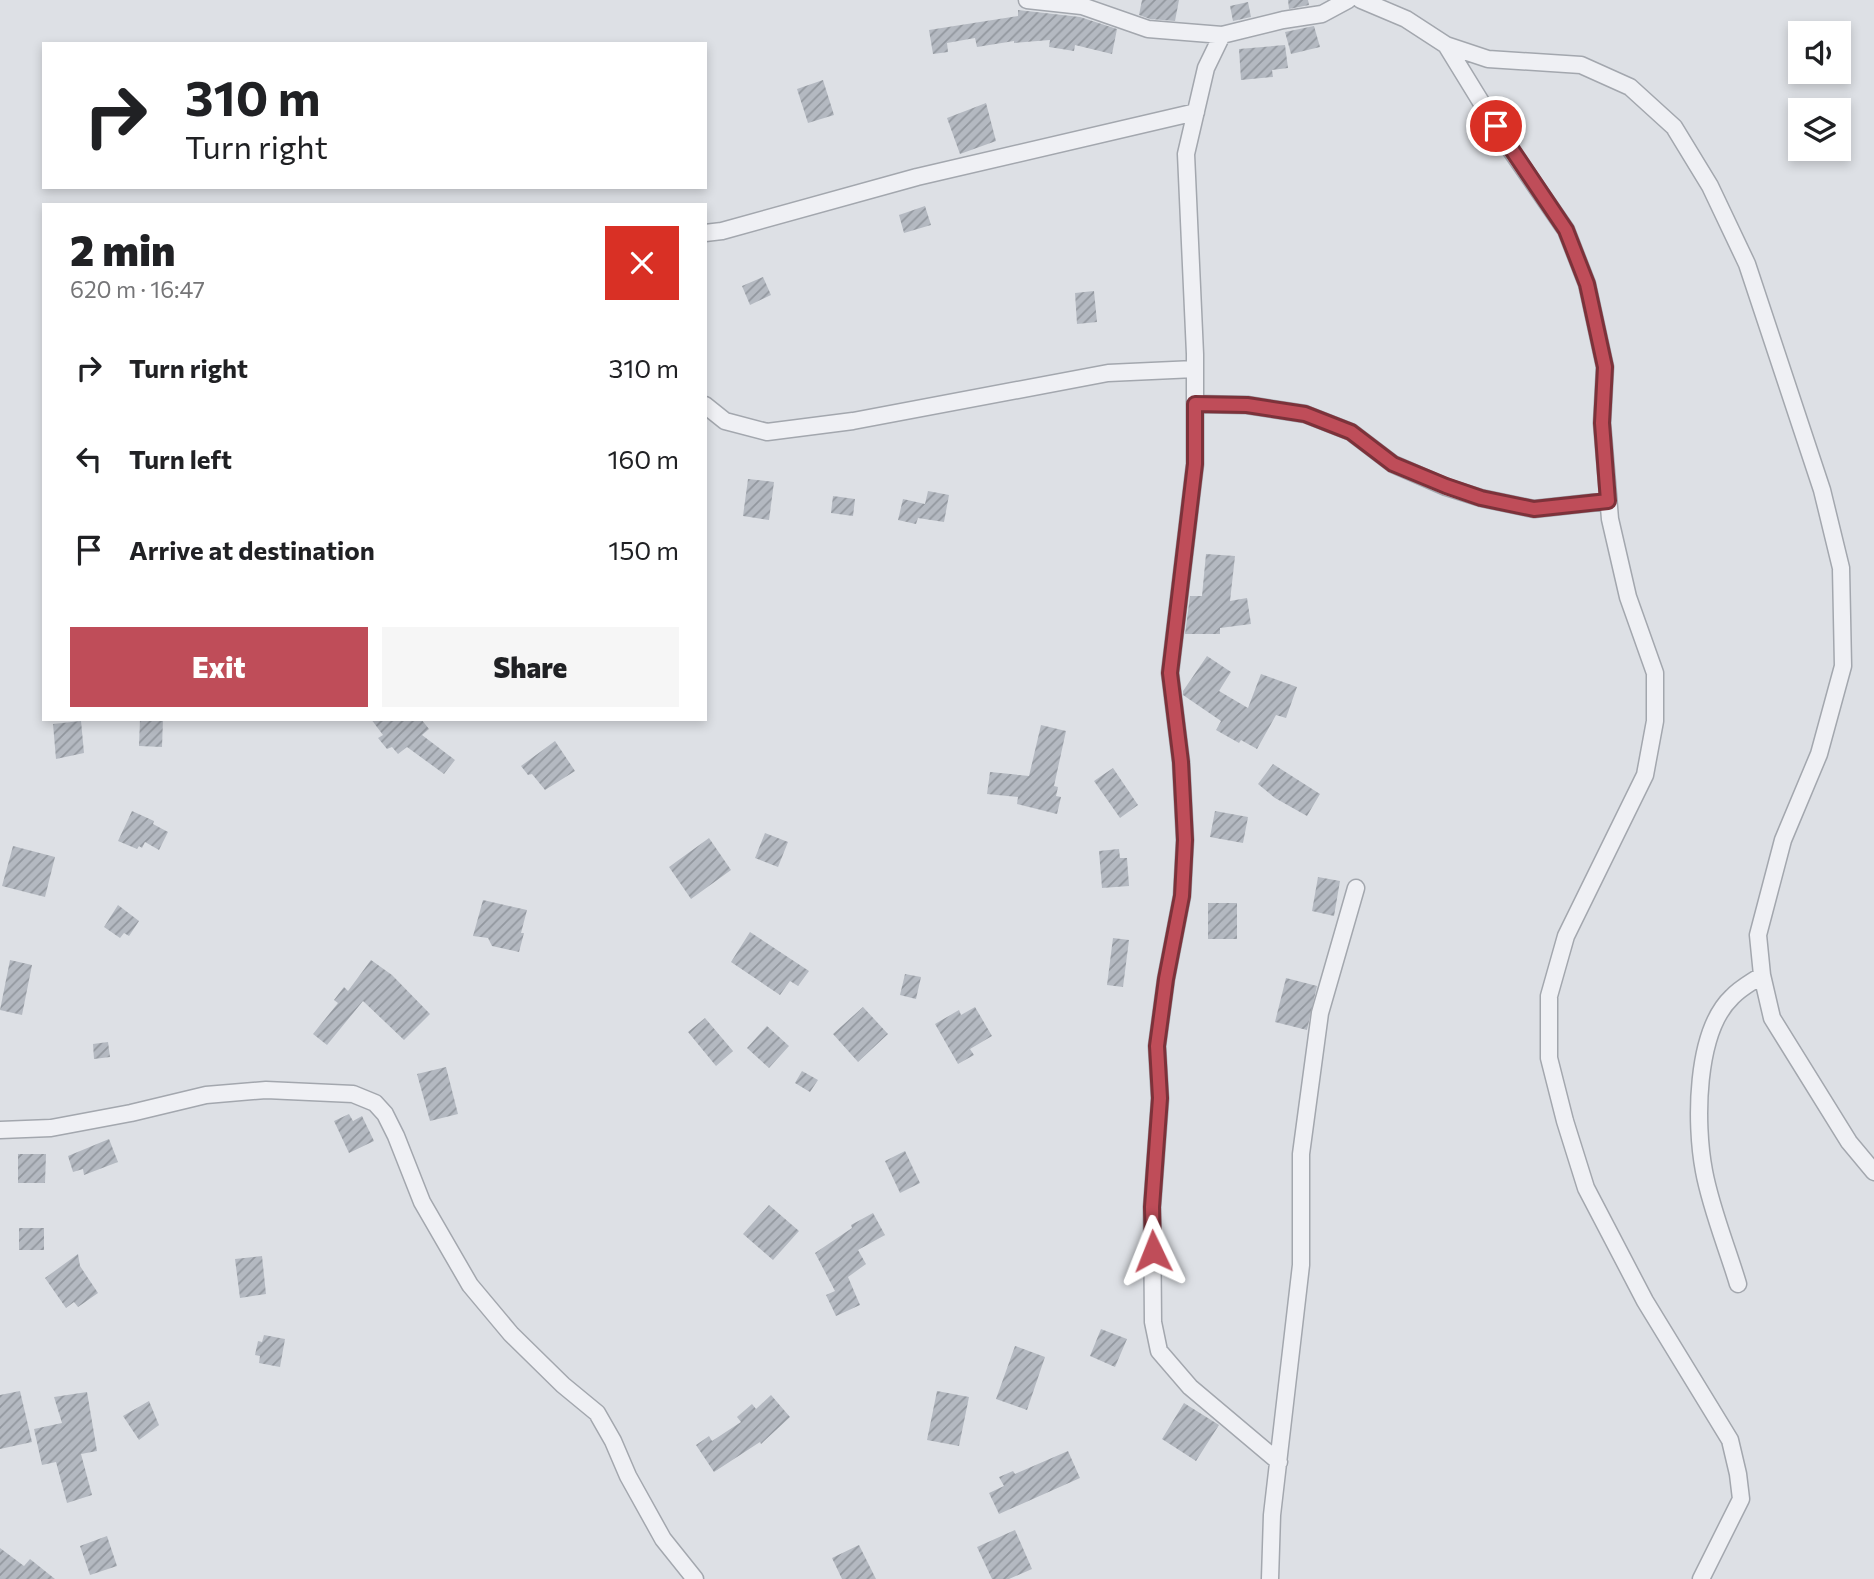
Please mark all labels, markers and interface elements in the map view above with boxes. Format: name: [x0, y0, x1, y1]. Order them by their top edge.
map controls: [1788, 21, 1851, 161]
button: sound: [1788, 21, 1851, 84]
text: 310 m: [185, 66, 320, 126]
icon: right: [70, 70, 161, 161]
pin: [1466, 96, 1526, 156]
button: layers: [1788, 98, 1851, 161]
icon: arrive: [1477, 107, 1515, 145]
text: Turn right: [185, 126, 328, 166]
text: 2 min: [70, 223, 176, 275]
button: close: [605, 226, 679, 300]
text: 620 m · 16:47: [70, 275, 205, 303]
icon: right: [70, 349, 108, 387]
text: Turn right: [129, 352, 248, 383]
text: 310 m: [608, 352, 679, 383]
icon: left: [70, 440, 108, 478]
text: Turn left: [129, 443, 232, 474]
text: 160 m: [607, 443, 679, 474]
icon: arrive: [70, 531, 108, 569]
text: Arrive at destination: [129, 534, 375, 565]
text: 150 m: [608, 534, 679, 565]
button: Exit: [70, 627, 368, 707]
button: Share: [382, 627, 679, 707]
position arrow: [1116, 1214, 1190, 1288]

